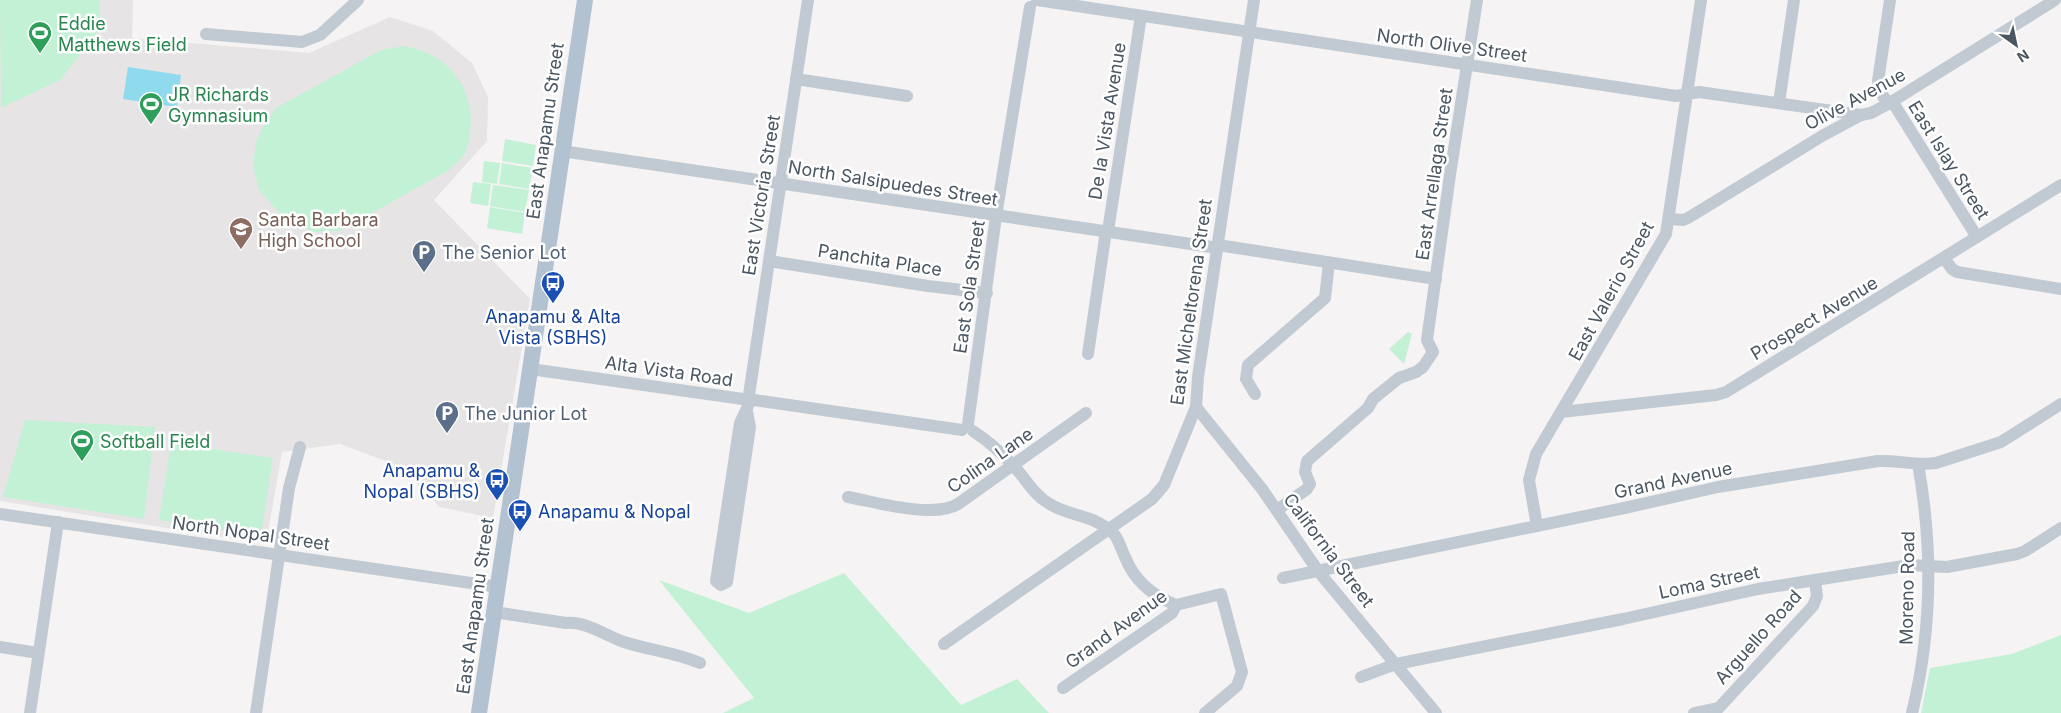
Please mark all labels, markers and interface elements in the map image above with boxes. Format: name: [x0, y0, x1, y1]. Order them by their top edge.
place label: Eddie Matthews Field: [58, 13, 187, 55]
sports icon: Eddie Matthews Field: [27, 20, 53, 54]
north arrow: [1991, 20, 2041, 70]
street label: North Olive Street: [1375, 24, 1529, 66]
street label: East Anapamu Street: [522, 41, 568, 221]
street label: De la Vista Avenue: [1084, 41, 1130, 201]
text: N: [2014, 46, 2032, 66]
street label: Olive Avenue: [1801, 64, 1909, 134]
place label: JR Richards Gymnasium: [168, 84, 269, 126]
street label: East Arrellaga Street: [1412, 86, 1456, 261]
sports icon: JR Richards Gymnasium: [138, 91, 164, 125]
street label: East Islay Street: [1904, 97, 1994, 223]
street label: East Victoria Street: [738, 113, 784, 277]
street label: North Salsipuedes Street: [787, 156, 999, 210]
street label: East Micheltorena Street: [1166, 197, 1216, 407]
place label: Santa Barbara High School: [258, 209, 379, 251]
school or university icon: Santa Barbara High School: [228, 216, 254, 250]
street label: East Valerio Street: [1564, 218, 1658, 364]
street label: East Sola Street: [949, 219, 989, 355]
parking icon: The Senior Lot: [411, 239, 437, 273]
street label: Panchita Place: [816, 240, 944, 280]
place label: The Senior Lot: [442, 242, 566, 263]
bus stop icon: Anapamu & Alta Vista (SBHS): [540, 270, 566, 304]
street label: Prospect Avenue: [1747, 272, 1881, 364]
place label: Anapamu & Alta Vista (SBHS): [485, 306, 621, 348]
street label: Alta Vista Road: [604, 352, 734, 390]
parking icon: The Junior Lot: [434, 400, 460, 434]
place label: The Junior Lot: [464, 403, 587, 424]
street label: Colina Lane: [943, 423, 1037, 497]
sports icon: Softball Field: [69, 428, 95, 462]
place label: Softball Field: [100, 431, 210, 452]
street label: Grand Avenue: [1612, 457, 1734, 503]
place label: Anapamu & Nopal (SBHS): [364, 460, 480, 502]
bus stop icon: Anapamu & Nopal (SBHS): [484, 467, 510, 501]
street label: California Street: [1279, 489, 1379, 611]
bus stop icon: Anapamu & Nopal: [507, 498, 533, 532]
place label: Anapamu & Nopal: [538, 501, 691, 522]
street label: North Nopal Street: [171, 512, 331, 554]
street label: East Anapamu Street: [452, 516, 498, 696]
street label: Moreno Road: [1896, 531, 1918, 645]
street label: Loma Street: [1657, 561, 1762, 603]
street label: Grand Avenue: [1061, 585, 1171, 673]
street label: Arguello Road: [1710, 586, 1806, 688]

